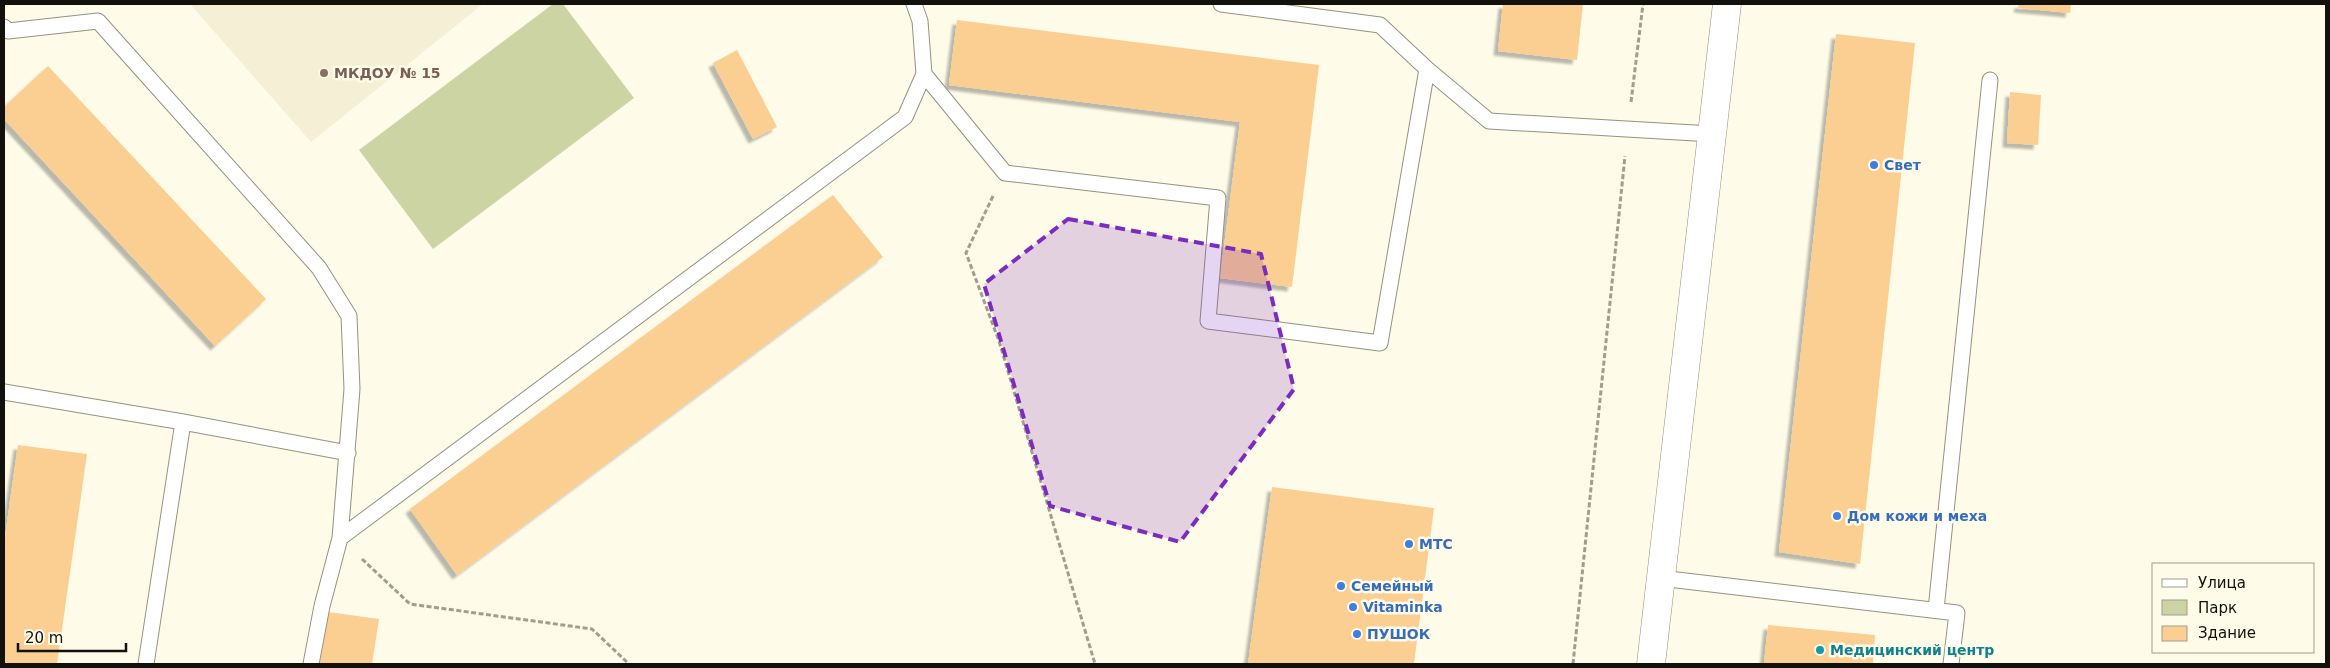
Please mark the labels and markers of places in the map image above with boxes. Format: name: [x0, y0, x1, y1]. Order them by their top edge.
place label: МКДОУ № 15: [334, 65, 441, 81]
marker: МКДОУ № 15: [318, 67, 330, 79]
place label: Свет: [1884, 157, 1922, 173]
marker: Свет: [1868, 159, 1880, 171]
place label: Дом кожи и меха: [1847, 508, 1987, 524]
marker: Дом кожи и меха: [1831, 510, 1843, 522]
place label: МТС: [1419, 536, 1453, 552]
marker: МТС: [1403, 538, 1415, 550]
place label: Семейный: [1351, 578, 1434, 594]
marker: Семейный: [1335, 580, 1347, 592]
place label: Vitaminka: [1363, 599, 1443, 615]
marker: Vitaminka: [1347, 601, 1359, 613]
place label: ПУШОК: [1367, 626, 1431, 642]
marker: ПУШОК: [1351, 628, 1363, 640]
place label: Медицинский центр: [1830, 642, 1994, 658]
marker: Медицинский центр: [1814, 644, 1826, 656]

